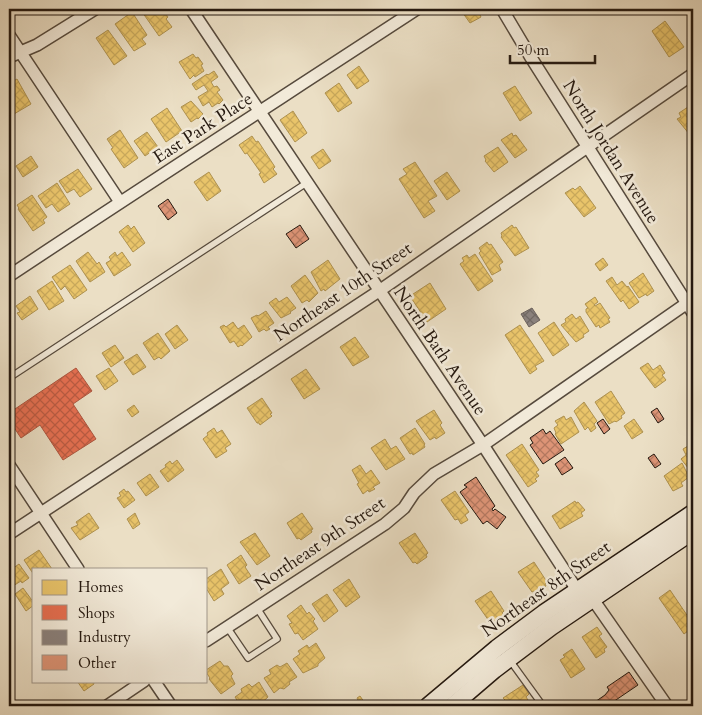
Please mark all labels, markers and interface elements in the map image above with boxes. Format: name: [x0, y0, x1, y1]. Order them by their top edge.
scale bar: [510, 32, 594, 64]
text: 50 m: [517, 40, 549, 60]
street label: North Jordan Avenue: [557, 75, 665, 229]
street label: East Park Place: [148, 86, 258, 170]
street label: Northeast 10th Street: [269, 236, 417, 348]
street label: North Bath Avenue: [387, 281, 493, 421]
street label: Northeast 9th Street: [250, 491, 391, 597]
street label: Northeast 8th Street: [476, 535, 616, 643]
legend: [32, 568, 208, 682]
text: Homes: [78, 577, 123, 597]
text: Shops: [78, 603, 115, 623]
text: Industry: [78, 627, 131, 647]
text: Other: [78, 653, 117, 673]

